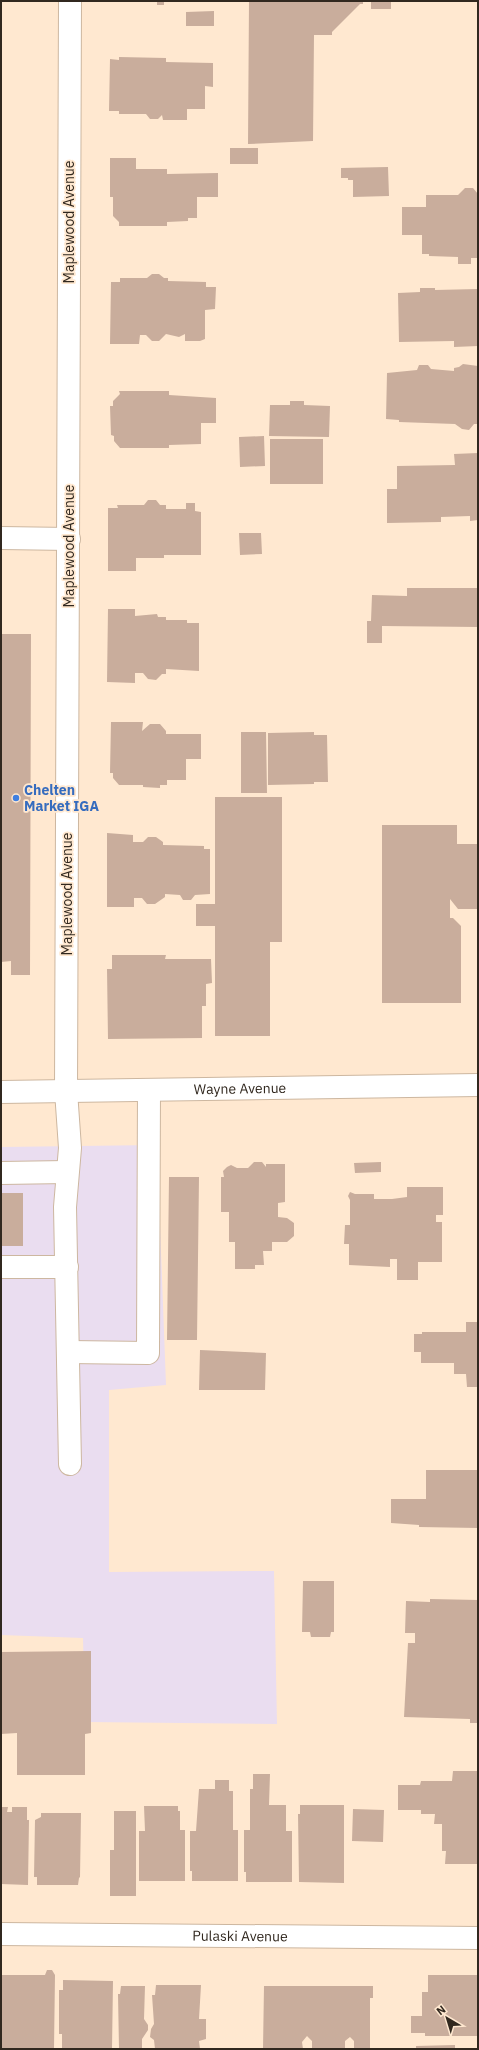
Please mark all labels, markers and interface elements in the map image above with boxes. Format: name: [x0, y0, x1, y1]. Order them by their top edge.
street label: Maplewood Avenue: [60, 160, 78, 283]
street label: Maplewood Avenue: [60, 484, 78, 607]
place label: Chelten Market IGA: [24, 781, 99, 815]
marker: Chelten Market IGA: [11, 793, 21, 803]
street label: Maplewood Avenue: [58, 832, 76, 955]
street label: Wayne Avenue: [194, 1079, 287, 1098]
street label: Pulaski Avenue: [192, 1927, 288, 1945]
north arrow: [427, 1998, 467, 2038]
text: N: [433, 2002, 448, 2018]

